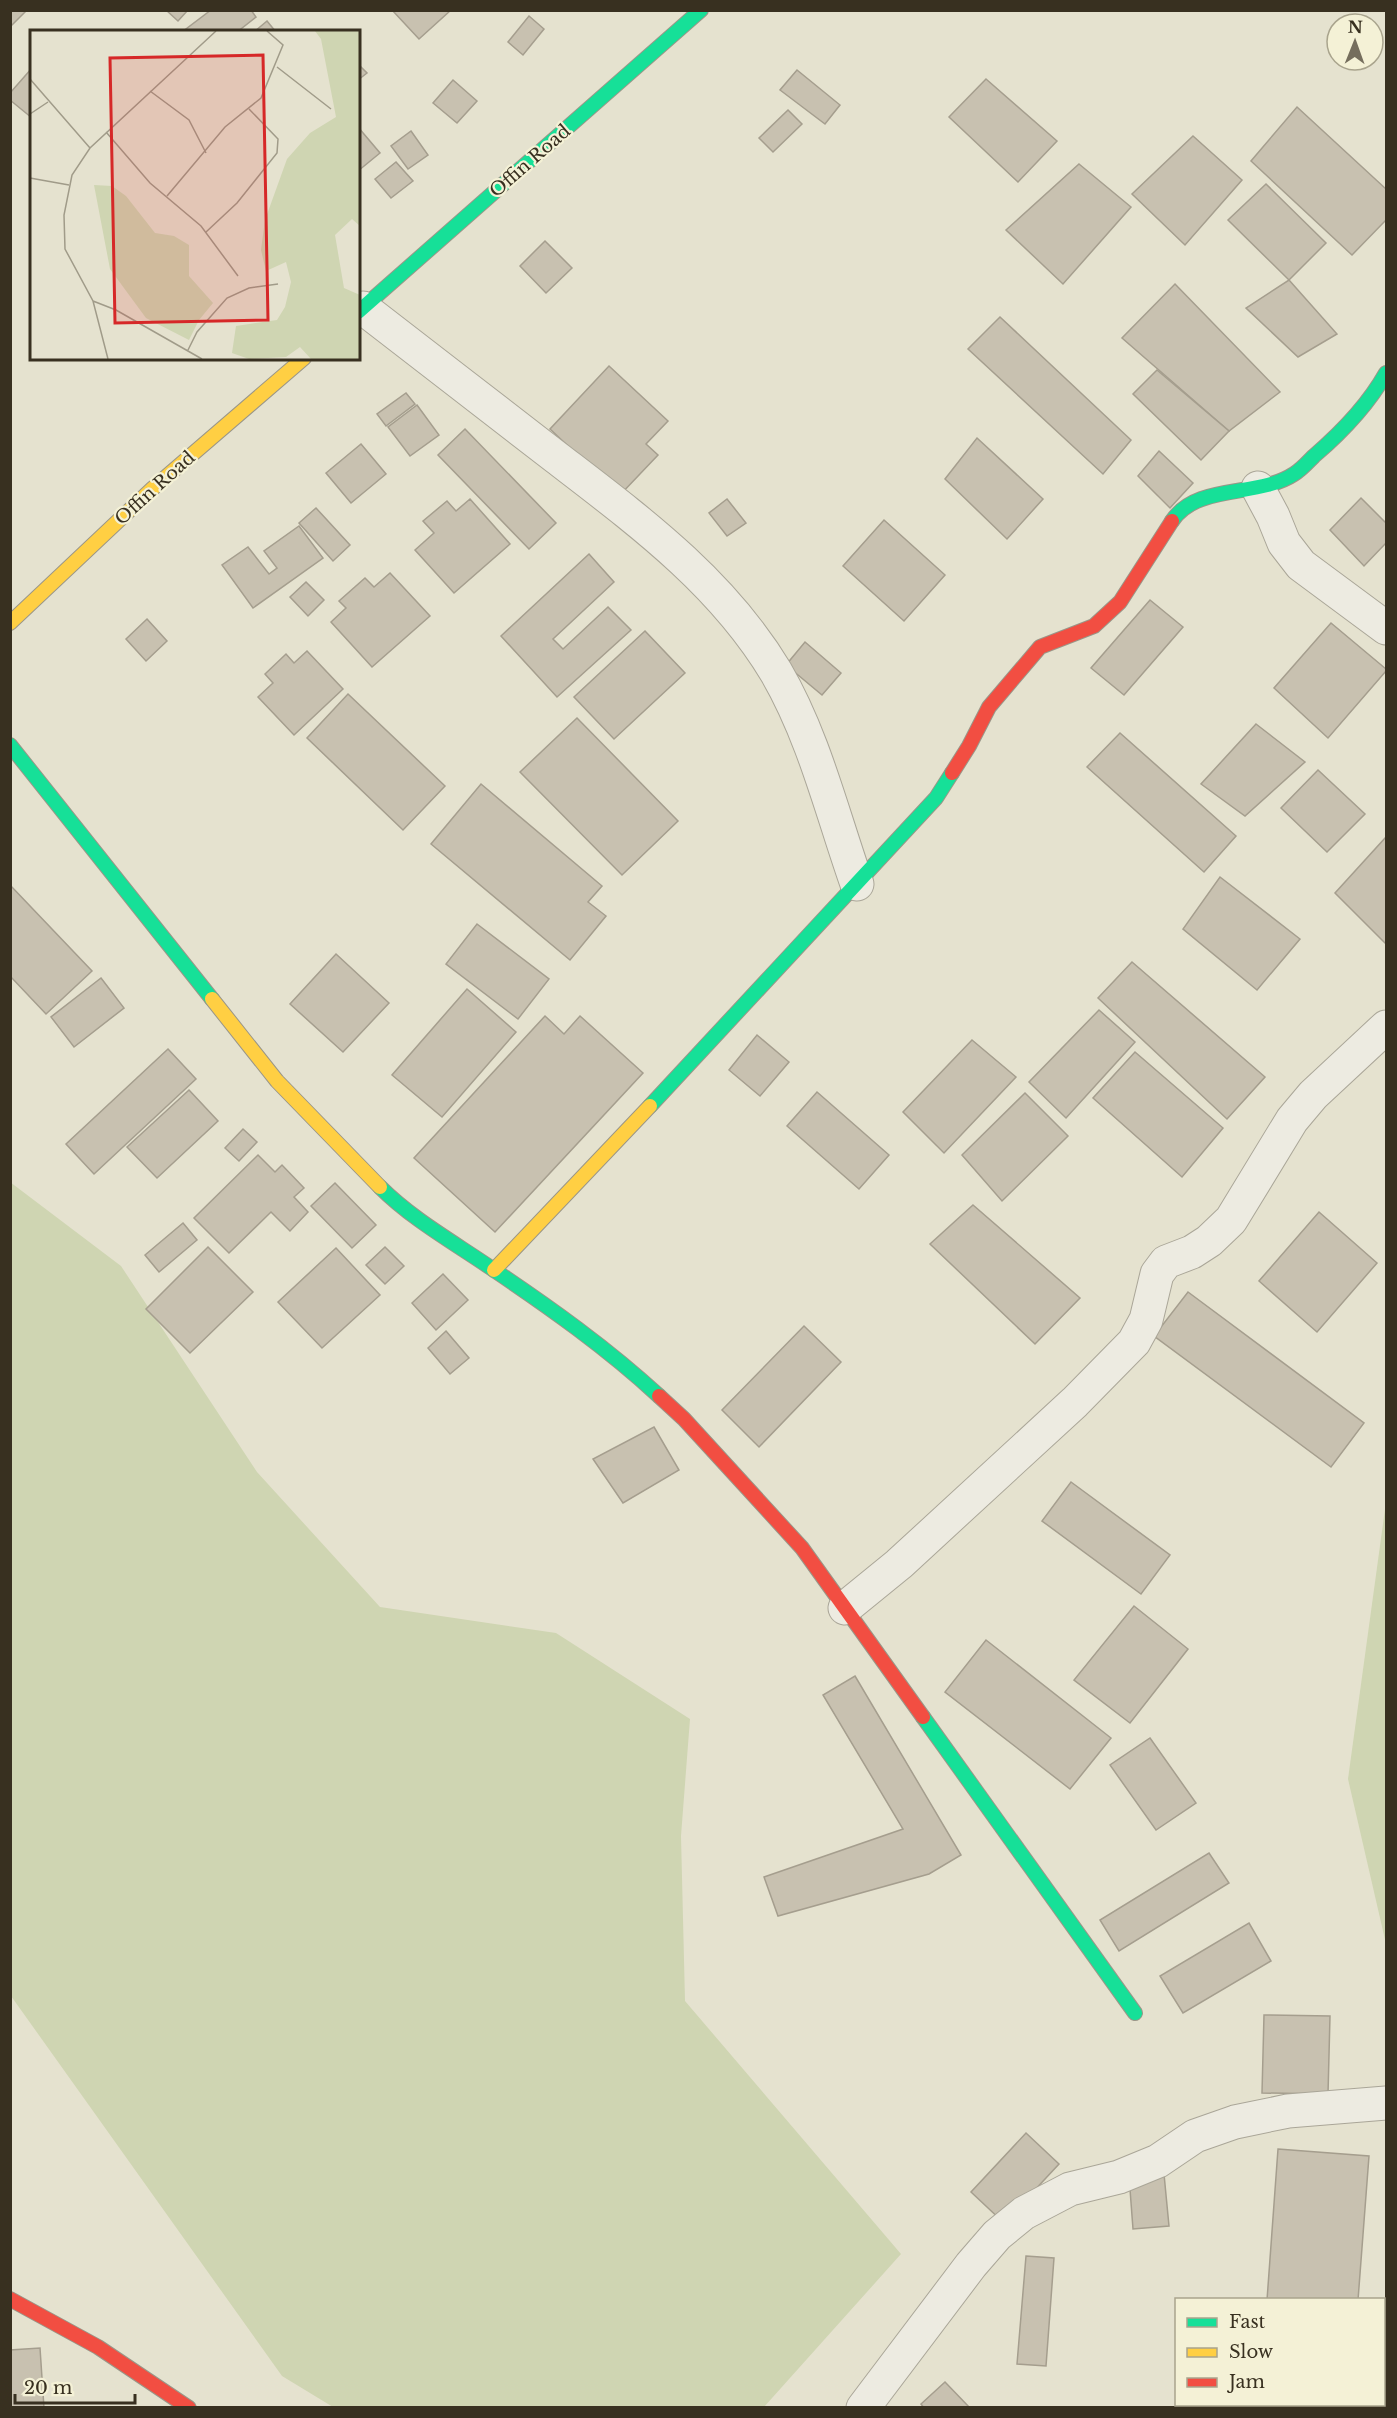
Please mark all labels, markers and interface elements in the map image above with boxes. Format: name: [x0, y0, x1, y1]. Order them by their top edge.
north arrow: [1325, 12, 1385, 72]
text: N: [1348, 17, 1363, 37]
inset map: [30, 30, 360, 360]
street label: Offin Road: [485, 120, 575, 202]
street label: Offin Road: [110, 446, 200, 530]
legend: [1175, 2298, 1385, 2406]
text: Fast: [1229, 2311, 1266, 2333]
text: Slow: [1229, 2341, 1274, 2363]
scale bar: [15, 2367, 135, 2405]
text: Jam: [1227, 2371, 1265, 2393]
text: 20 m: [24, 2377, 72, 2399]

